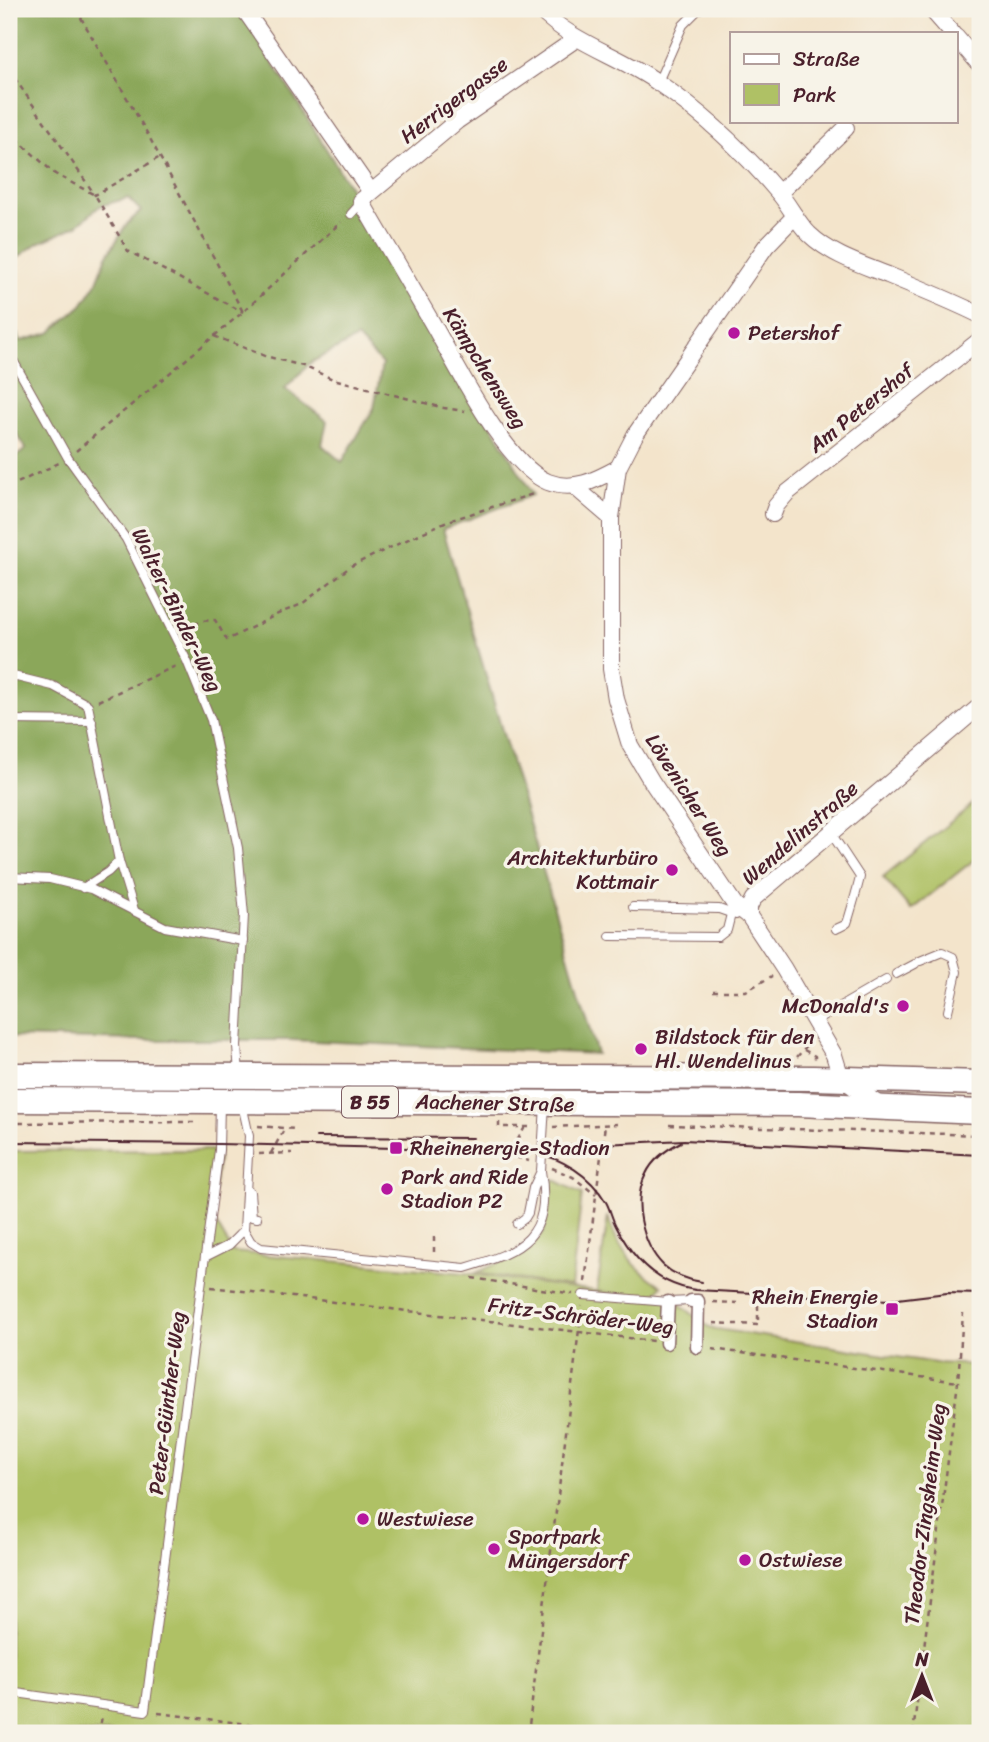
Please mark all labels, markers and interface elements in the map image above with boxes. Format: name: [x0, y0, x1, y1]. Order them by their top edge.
legend: [730, 32, 958, 122]
text: Straße: [793, 40, 860, 78]
street label: Herrigergasse: [391, 46, 517, 154]
text: Park: [793, 76, 836, 114]
street label: Kämpchensweg: [432, 299, 538, 437]
place label: Petershof: [748, 314, 842, 352]
marker: Petershof: [726, 325, 742, 341]
street label: Am Petershof: [799, 352, 924, 464]
street label: Walter-Binder-Weg: [121, 521, 234, 699]
street label: Lövenicher Weg: [635, 725, 743, 865]
street label: Wendelinstraße: [733, 771, 868, 895]
place label: Architekturbüro Kottmair: [506, 839, 659, 901]
marker: Architekturbüro Kottmair: [664, 862, 680, 878]
place label: McDonald's: [782, 987, 889, 1025]
marker: McDonald's: [895, 998, 911, 1014]
place label: Bildstock für den Hl. Wendelinus: [655, 1018, 814, 1080]
marker: Bildstock für den Hl. Wendelinus: [633, 1041, 649, 1057]
street label: Aachener Straße: [414, 1083, 575, 1123]
road number: B 55: [342, 1086, 398, 1118]
place label: Rheinenergie-Stadion: [410, 1129, 610, 1167]
marker: Rheinenergie-Stadion: [388, 1140, 404, 1156]
place label: Park and Ride Stadion P2: [401, 1158, 529, 1220]
marker: Park and Ride Stadion P2: [379, 1181, 395, 1197]
place label: Rhein Energie Stadion: [752, 1278, 878, 1340]
street label: Fritz-Schröder-Weg: [486, 1286, 676, 1346]
marker: Rhein Energie Stadion: [884, 1301, 900, 1317]
street label: Peter-Günther-Weg: [137, 1309, 197, 1497]
street label: Theodor-Zingsheim-Weg: [893, 1401, 957, 1627]
place label: Westwiese: [377, 1500, 474, 1538]
marker: Westwiese: [355, 1511, 371, 1527]
place label: Sportpark Müngersdorf: [508, 1518, 630, 1580]
marker: Sportpark Müngersdorf: [486, 1541, 502, 1557]
place label: Ostwiese: [759, 1541, 842, 1579]
marker: Ostwiese: [737, 1552, 753, 1568]
north arrow: [888, 1640, 958, 1710]
text: N: [914, 1643, 929, 1676]

